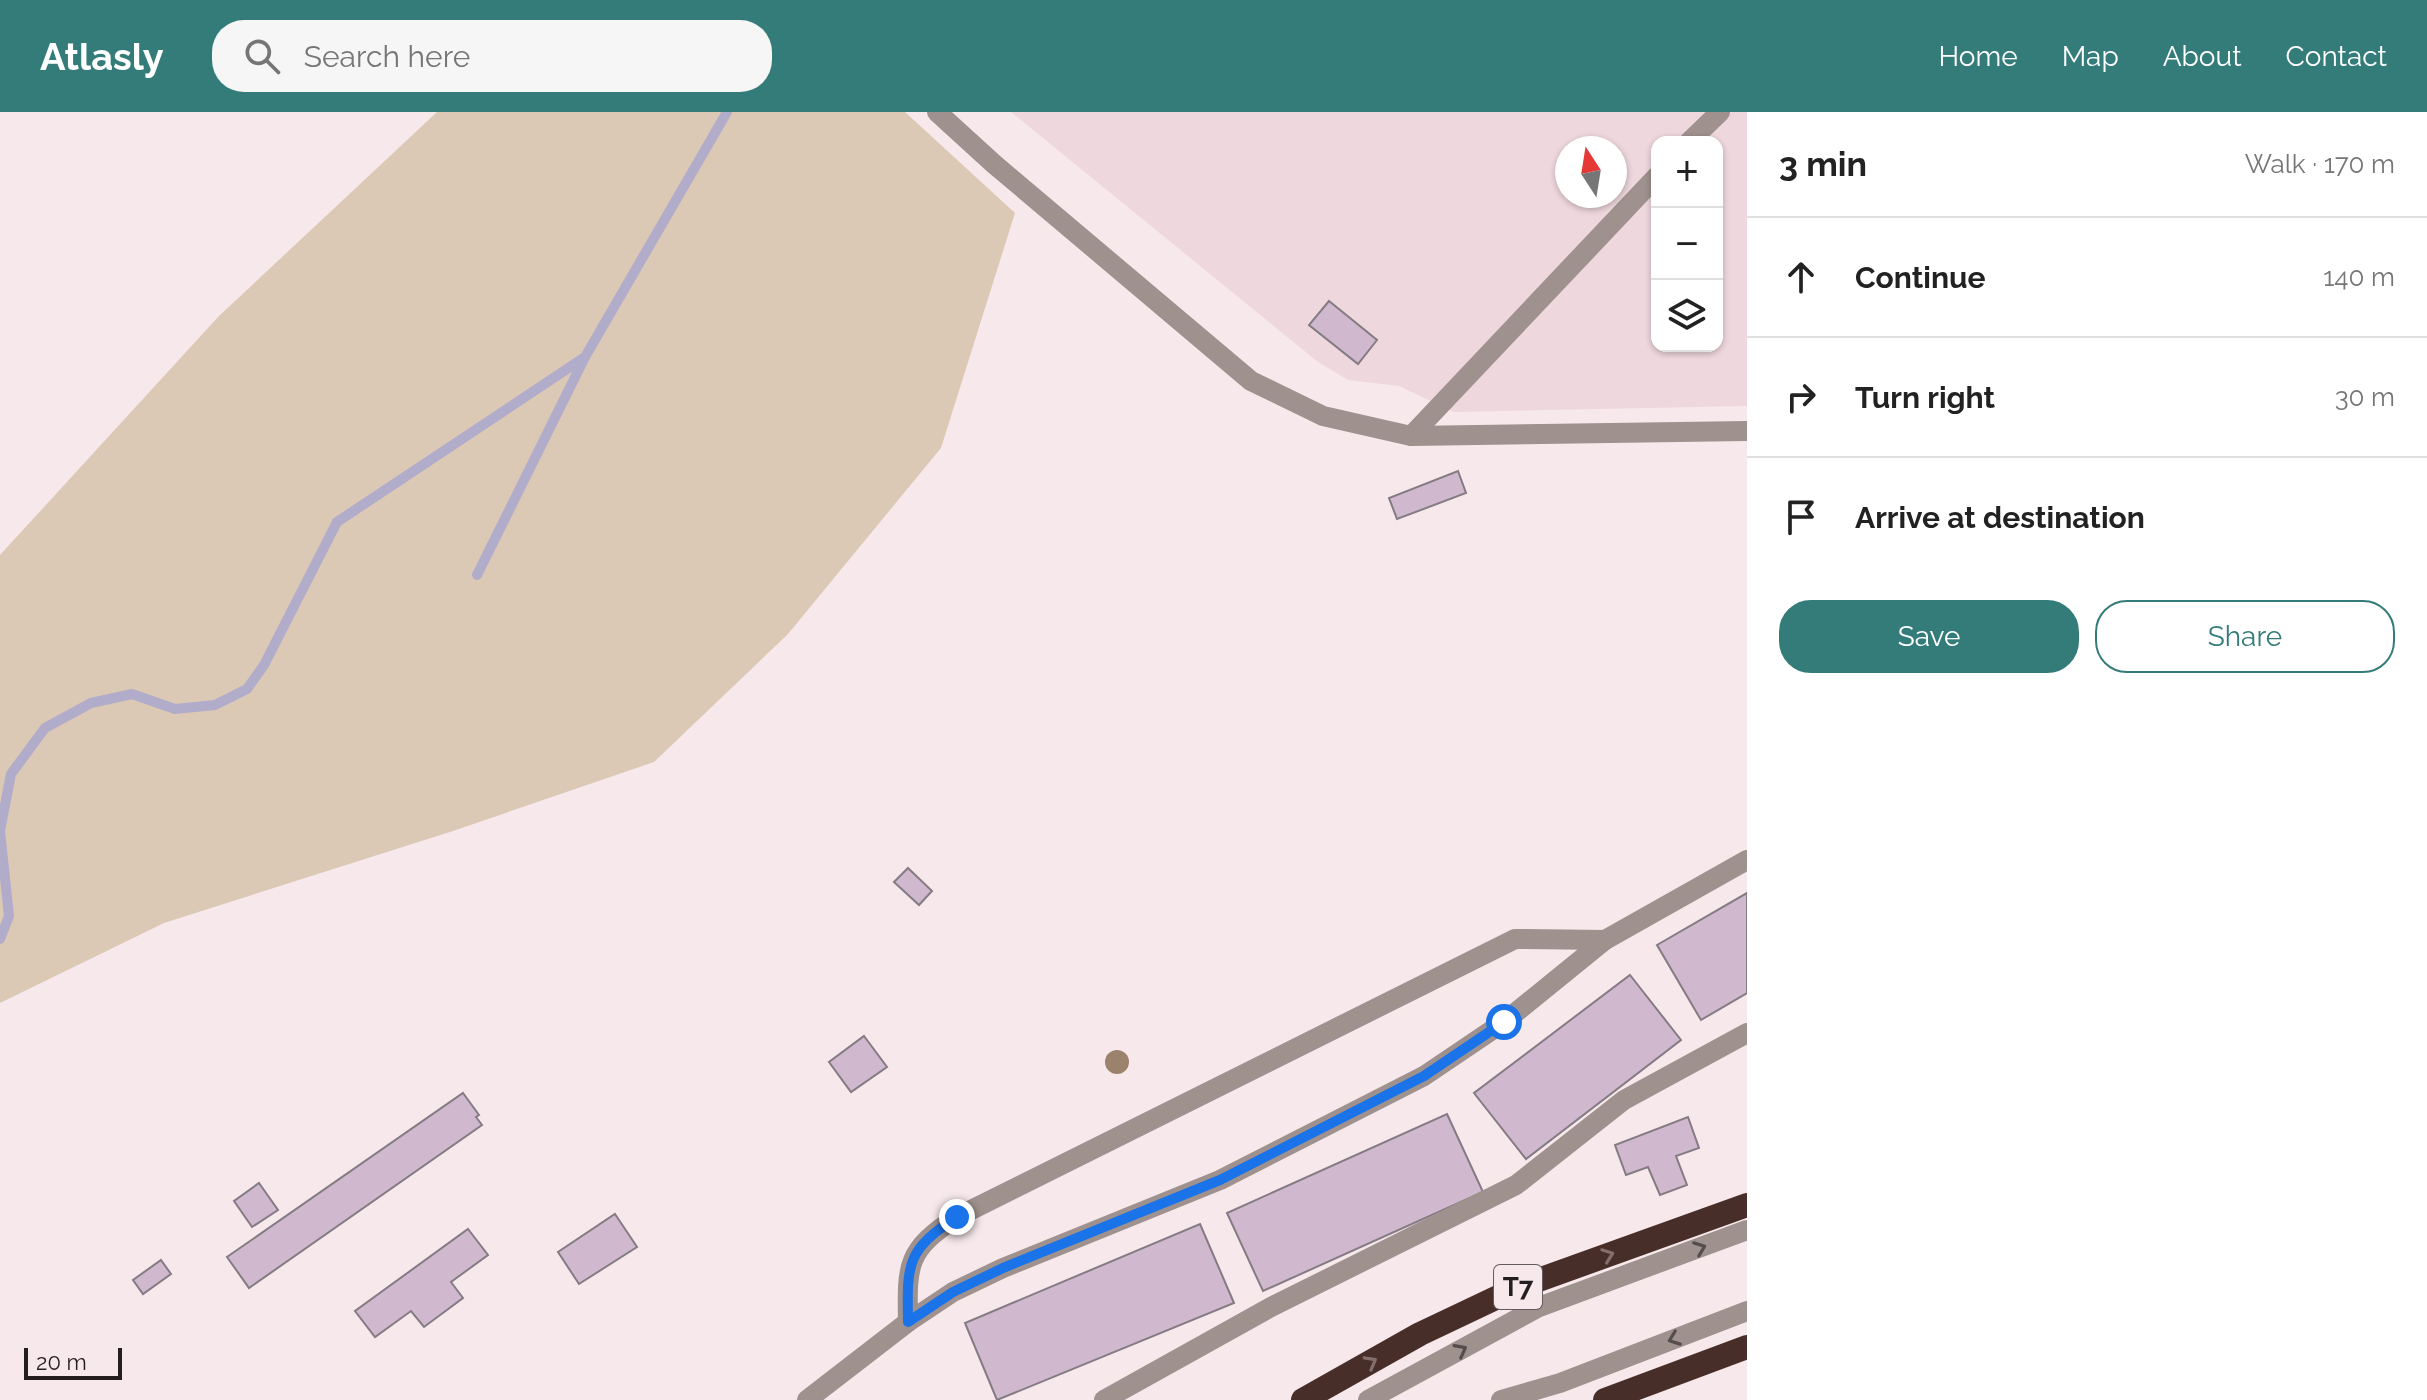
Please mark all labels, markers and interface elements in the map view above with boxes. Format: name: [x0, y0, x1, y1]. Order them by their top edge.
search box: [212, 20, 772, 92]
text: Atlasly: [40, 34, 164, 79]
icon: search: [240, 34, 284, 78]
text: Search here: [304, 39, 470, 74]
text: Home: [1938, 40, 2018, 73]
text: Map: [2062, 40, 2119, 73]
text: About: [2163, 40, 2242, 73]
text: Contact: [2286, 40, 2387, 73]
north arrow: [1555, 136, 1627, 208]
map controls: [1651, 136, 1723, 352]
button: +: [1651, 136, 1723, 208]
text: 3 min: [1779, 144, 1867, 184]
text: Walk · 170 m: [2245, 149, 2395, 179]
button: −: [1651, 208, 1723, 280]
icon: ahead: [1779, 255, 1823, 299]
text: Continue: [1855, 260, 1986, 295]
text: 140 m: [2323, 262, 2395, 292]
button: layers: [1651, 280, 1723, 352]
icon: right: [1779, 375, 1823, 419]
text: Turn right: [1855, 380, 1995, 415]
text: 30 m: [2335, 382, 2395, 412]
icon: arrive: [1779, 495, 1823, 539]
text: Arrive at destination: [1855, 500, 2145, 535]
button: Save: [1779, 600, 2079, 673]
button: Share: [2095, 600, 2395, 673]
route start: [1486, 1004, 1522, 1040]
route end: [939, 1199, 975, 1235]
one-way arrow: [1692, 1241, 1706, 1258]
one-way arrow: [1600, 1248, 1614, 1264]
road number: T7: [1494, 1265, 1542, 1309]
one-way arrow: [1668, 1329, 1682, 1346]
scale bar: [24, 1344, 122, 1380]
one-way arrow: [1453, 1344, 1467, 1359]
text: 20 m: [36, 1349, 87, 1375]
one-way arrow: [1363, 1356, 1377, 1372]

